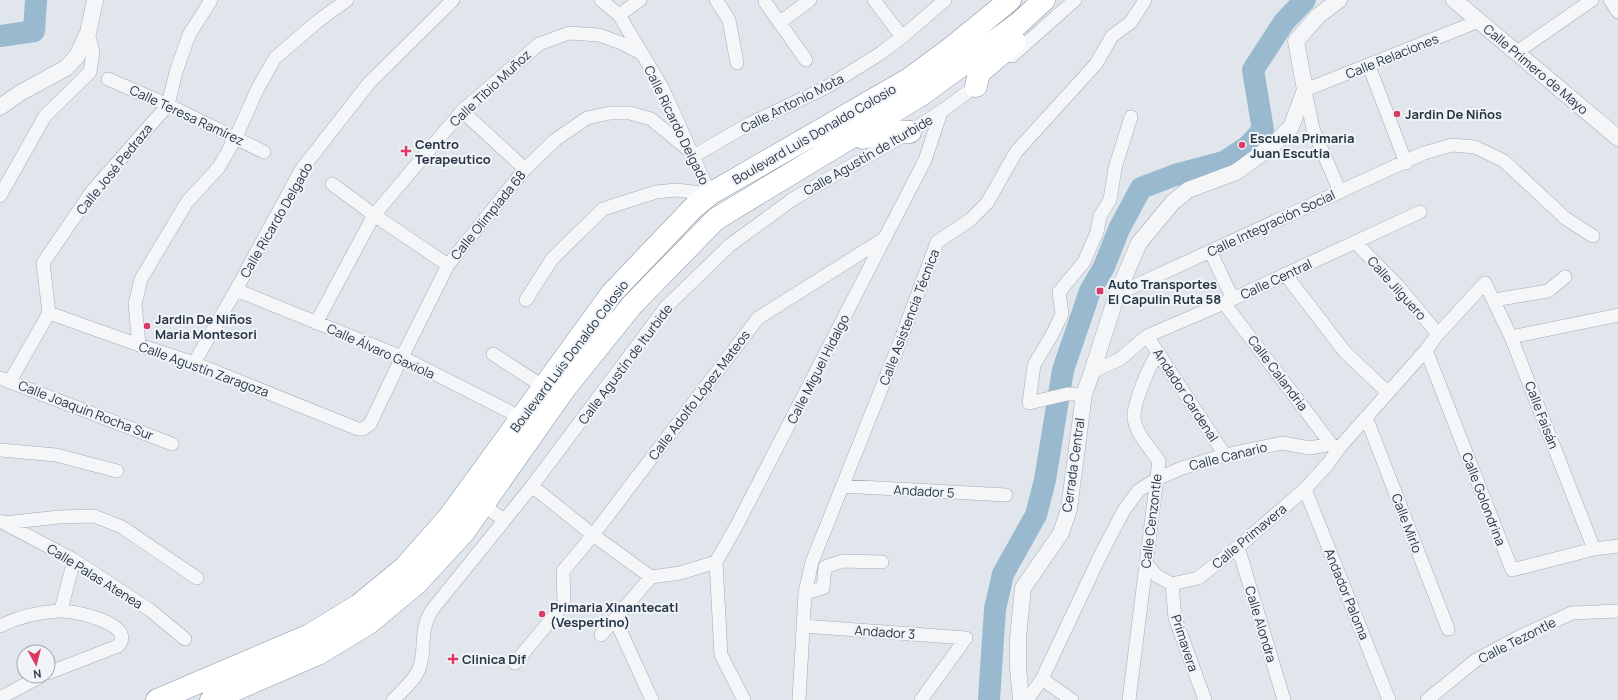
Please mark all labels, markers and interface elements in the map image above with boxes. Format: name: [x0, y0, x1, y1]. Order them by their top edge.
street label: Calle Primero de Mayo: [1480, 20, 1592, 118]
street label: Calle Relaciones: [1343, 29, 1441, 83]
street label: Calle Tibio Muñoz: [445, 45, 535, 130]
street label: Calle Ricardo Delgado: [640, 62, 714, 188]
street label: Calle Antonio Mota: [737, 69, 847, 137]
street label: Boulevard Luis Donaldo Colosio: [729, 79, 900, 188]
street label: Calle Teresa Ramírez: [127, 81, 247, 149]
place label: Jardin De Niños: [1405, 105, 1502, 123]
marker: Jardin De Niños: [1392, 109, 1402, 119]
street label: Calle Agustín de Iturbide: [800, 110, 936, 199]
street label: Calle José Pedraza: [72, 120, 156, 218]
place label: Escuela Primaria Juan Escutia: [1250, 129, 1354, 162]
place label: Centro Terapeutico: [415, 135, 491, 168]
marker: Escuela Primaria Juan Escutia: [1237, 140, 1247, 150]
marker: Centro Terapeutico: [400, 145, 412, 157]
street label: Calle Ricardo Delgado: [236, 159, 317, 281]
street label: Calle Olimpiada 68: [446, 166, 530, 264]
street label: Calle Integración Social: [1204, 185, 1338, 261]
street label: Calle Asistencia Técnica: [875, 246, 943, 388]
street label: Calle Jilguero: [1363, 252, 1431, 324]
street label: Calle Central: [1237, 255, 1315, 303]
place label: Auto Transportes El Capulin Ruta 58: [1108, 275, 1221, 308]
street label: Boulevard Luis Donaldo Colosio: [506, 276, 632, 436]
marker: Auto Transportes El Capulin Ruta 58: [1095, 286, 1105, 296]
street label: Calle Agustín de Iturbide: [574, 300, 676, 428]
place label: Jardin De Niños Maria Montesori: [155, 310, 257, 343]
street label: Calle Miguel Hidalgo: [783, 311, 854, 427]
street label: Calle Álvaro Gaxiola: [324, 319, 438, 383]
marker: Jardin De Niños Maria Montesori: [142, 321, 152, 331]
street label: Calle Adolfo López Mateos: [644, 326, 754, 464]
street label: Calle Calandria: [1244, 332, 1312, 414]
street label: Calle Agustín Zaragoza: [136, 337, 272, 401]
street label: Andador Cardenal: [1149, 345, 1223, 445]
street label: Calle Joaquín Rocha Sur: [16, 376, 157, 444]
street label: Calle Faisán: [1521, 379, 1563, 451]
street label: Cerrada Central: [1057, 417, 1089, 513]
street label: Calle Canario: [1187, 438, 1269, 474]
street label: Calle Golondrina: [1458, 450, 1510, 548]
street label: Calle Cenzontle: [1136, 472, 1166, 569]
street label: Andador 5: [893, 480, 955, 502]
street label: Calle Mirlo: [1387, 491, 1427, 556]
street label: Calle Primavera: [1208, 500, 1290, 572]
street label: Calle Palas Atenea: [44, 539, 146, 613]
street label: Andador Paloma: [1320, 546, 1374, 642]
street label: Calle Alondra: [1241, 584, 1281, 664]
place label: Primaria Xinantecatl (Vespertino): [550, 598, 678, 631]
marker: Primaria Xinantecatl (Vespertino): [537, 609, 547, 619]
street label: Primavera: [1167, 612, 1203, 674]
street label: Calle Tezontle: [1475, 613, 1559, 667]
street label: Andador 3: [854, 621, 916, 643]
north arrow: [16, 644, 56, 684]
place label: Clinica Dif: [462, 650, 526, 668]
marker: Clinica Dif: [447, 653, 459, 665]
text: N: [32, 666, 42, 682]

